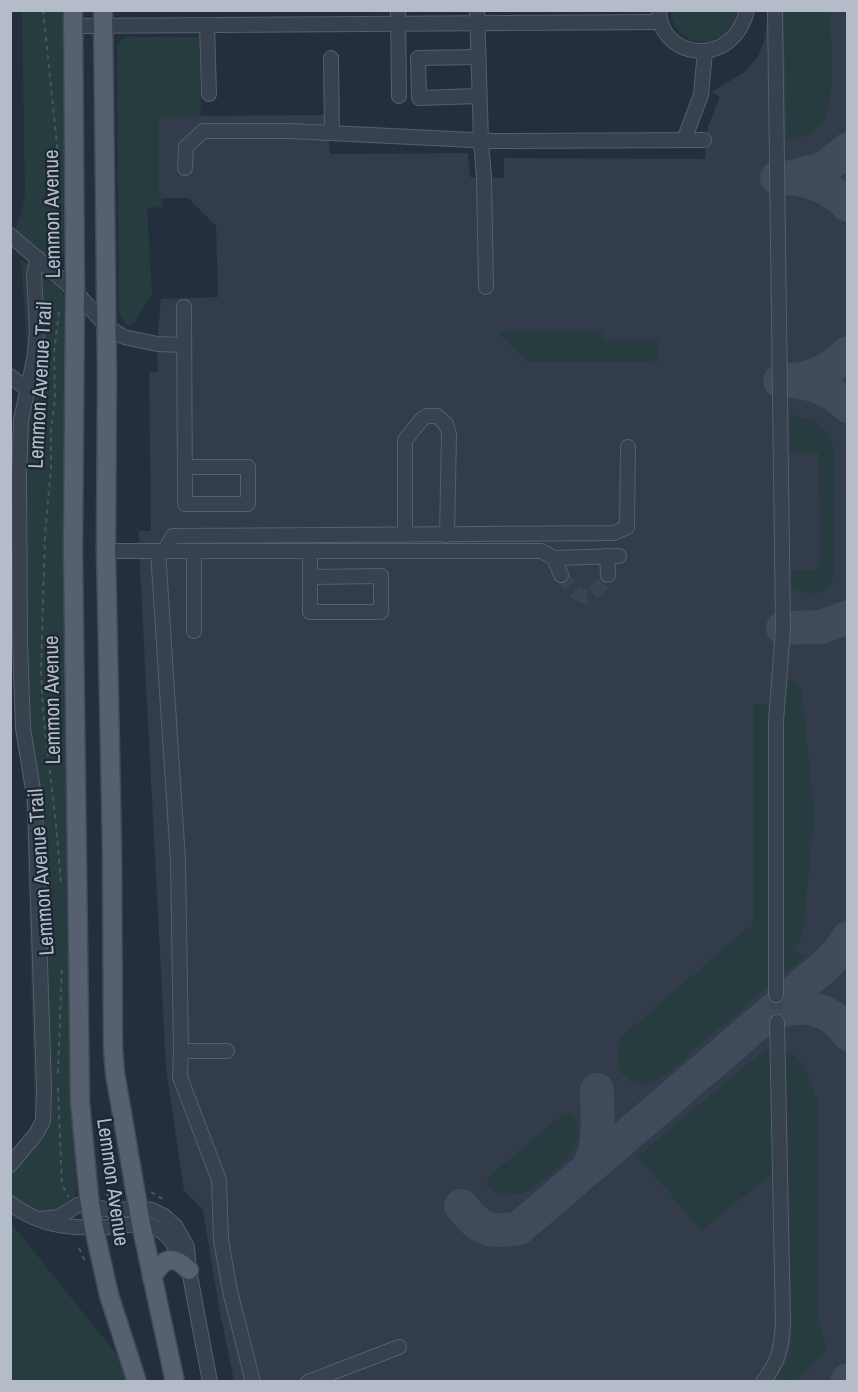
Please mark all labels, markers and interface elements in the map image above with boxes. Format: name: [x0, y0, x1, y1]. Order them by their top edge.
street label: Lemmon Avenue: [36, 149, 67, 279]
street label: Lemmon Avenue Trail: [21, 301, 58, 469]
street label: Lemmon Avenue: [36, 635, 67, 765]
street label: Lemmon Avenue Trail: [20, 788, 61, 956]
street label: Lemmon Avenue: [90, 1116, 137, 1248]

